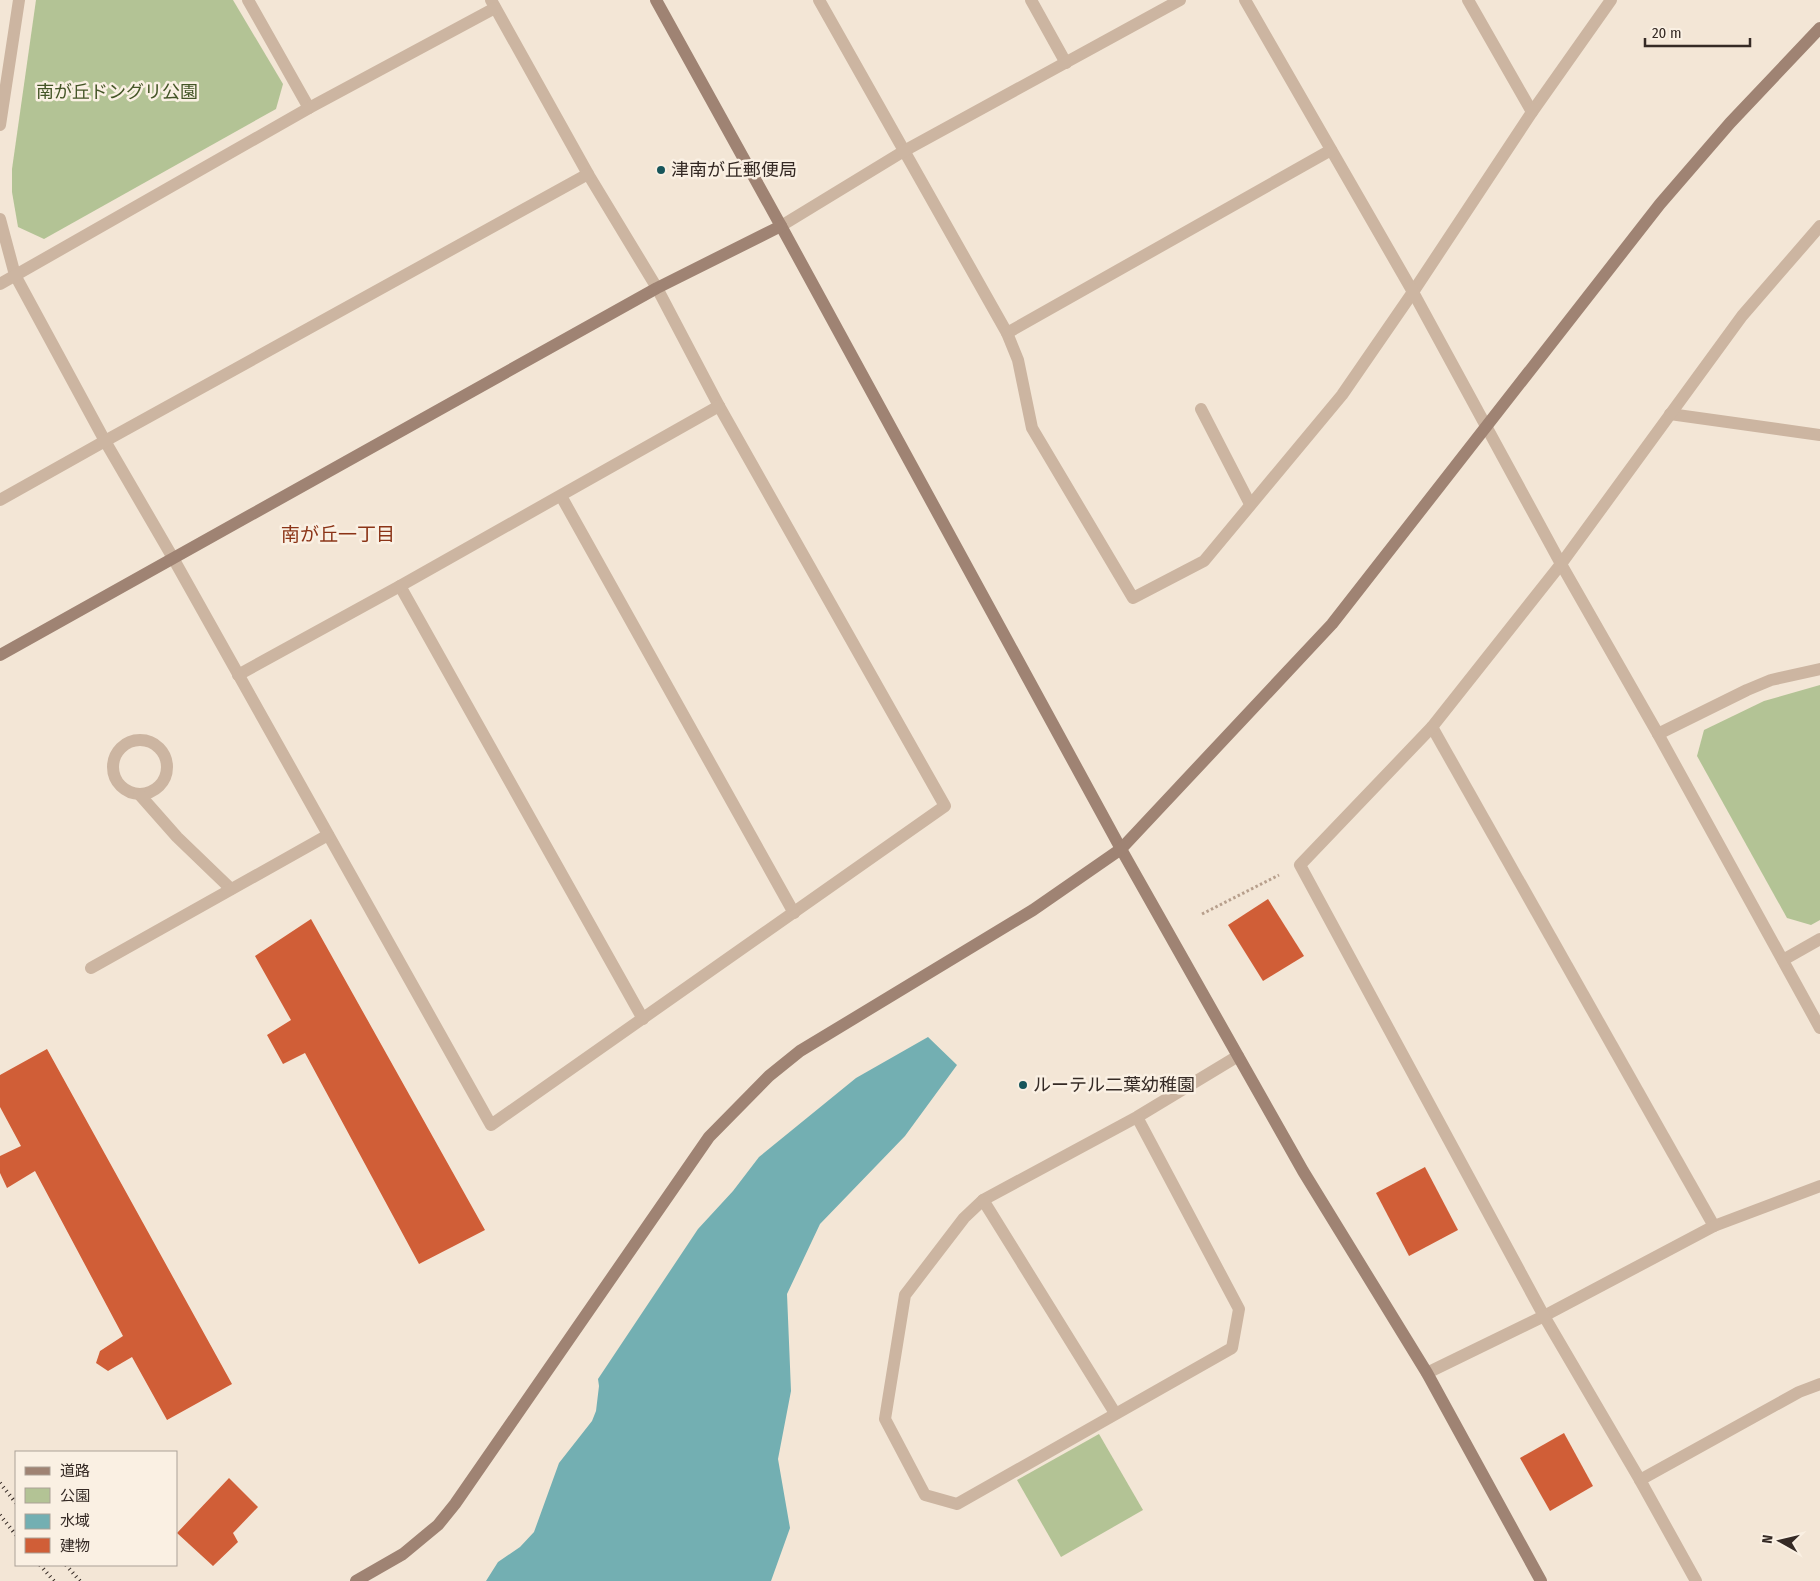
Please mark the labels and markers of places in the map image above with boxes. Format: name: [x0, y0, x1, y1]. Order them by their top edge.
place label: 津南が丘郵便局: [671, 159, 797, 181]
marker: 津南が丘郵便局: [655, 164, 667, 176]
place label: ルーテル二葉幼稚園: [1033, 1074, 1195, 1096]
marker: ルーテル二葉幼稚園: [1017, 1079, 1029, 1091]

